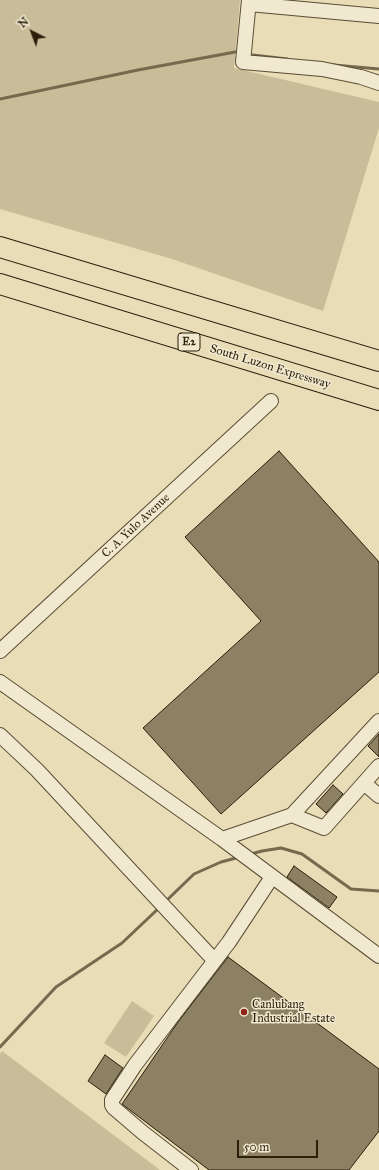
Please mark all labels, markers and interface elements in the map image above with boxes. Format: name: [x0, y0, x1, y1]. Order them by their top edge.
north arrow: [12, 12, 52, 52]
text: N: [16, 15, 31, 31]
road number: E2: [178, 333, 200, 351]
street label: South Luzon Expressway: [208, 342, 332, 392]
street label: C. A. Yulo Avenue: [99, 491, 173, 561]
place label: Canlubang Industrial Estate: [252, 998, 335, 1026]
marker: Canlubang Industrial Estate: [239, 1007, 249, 1017]
scale bar: [239, 1132, 320, 1158]
text: 50 m: [244, 1140, 269, 1154]

